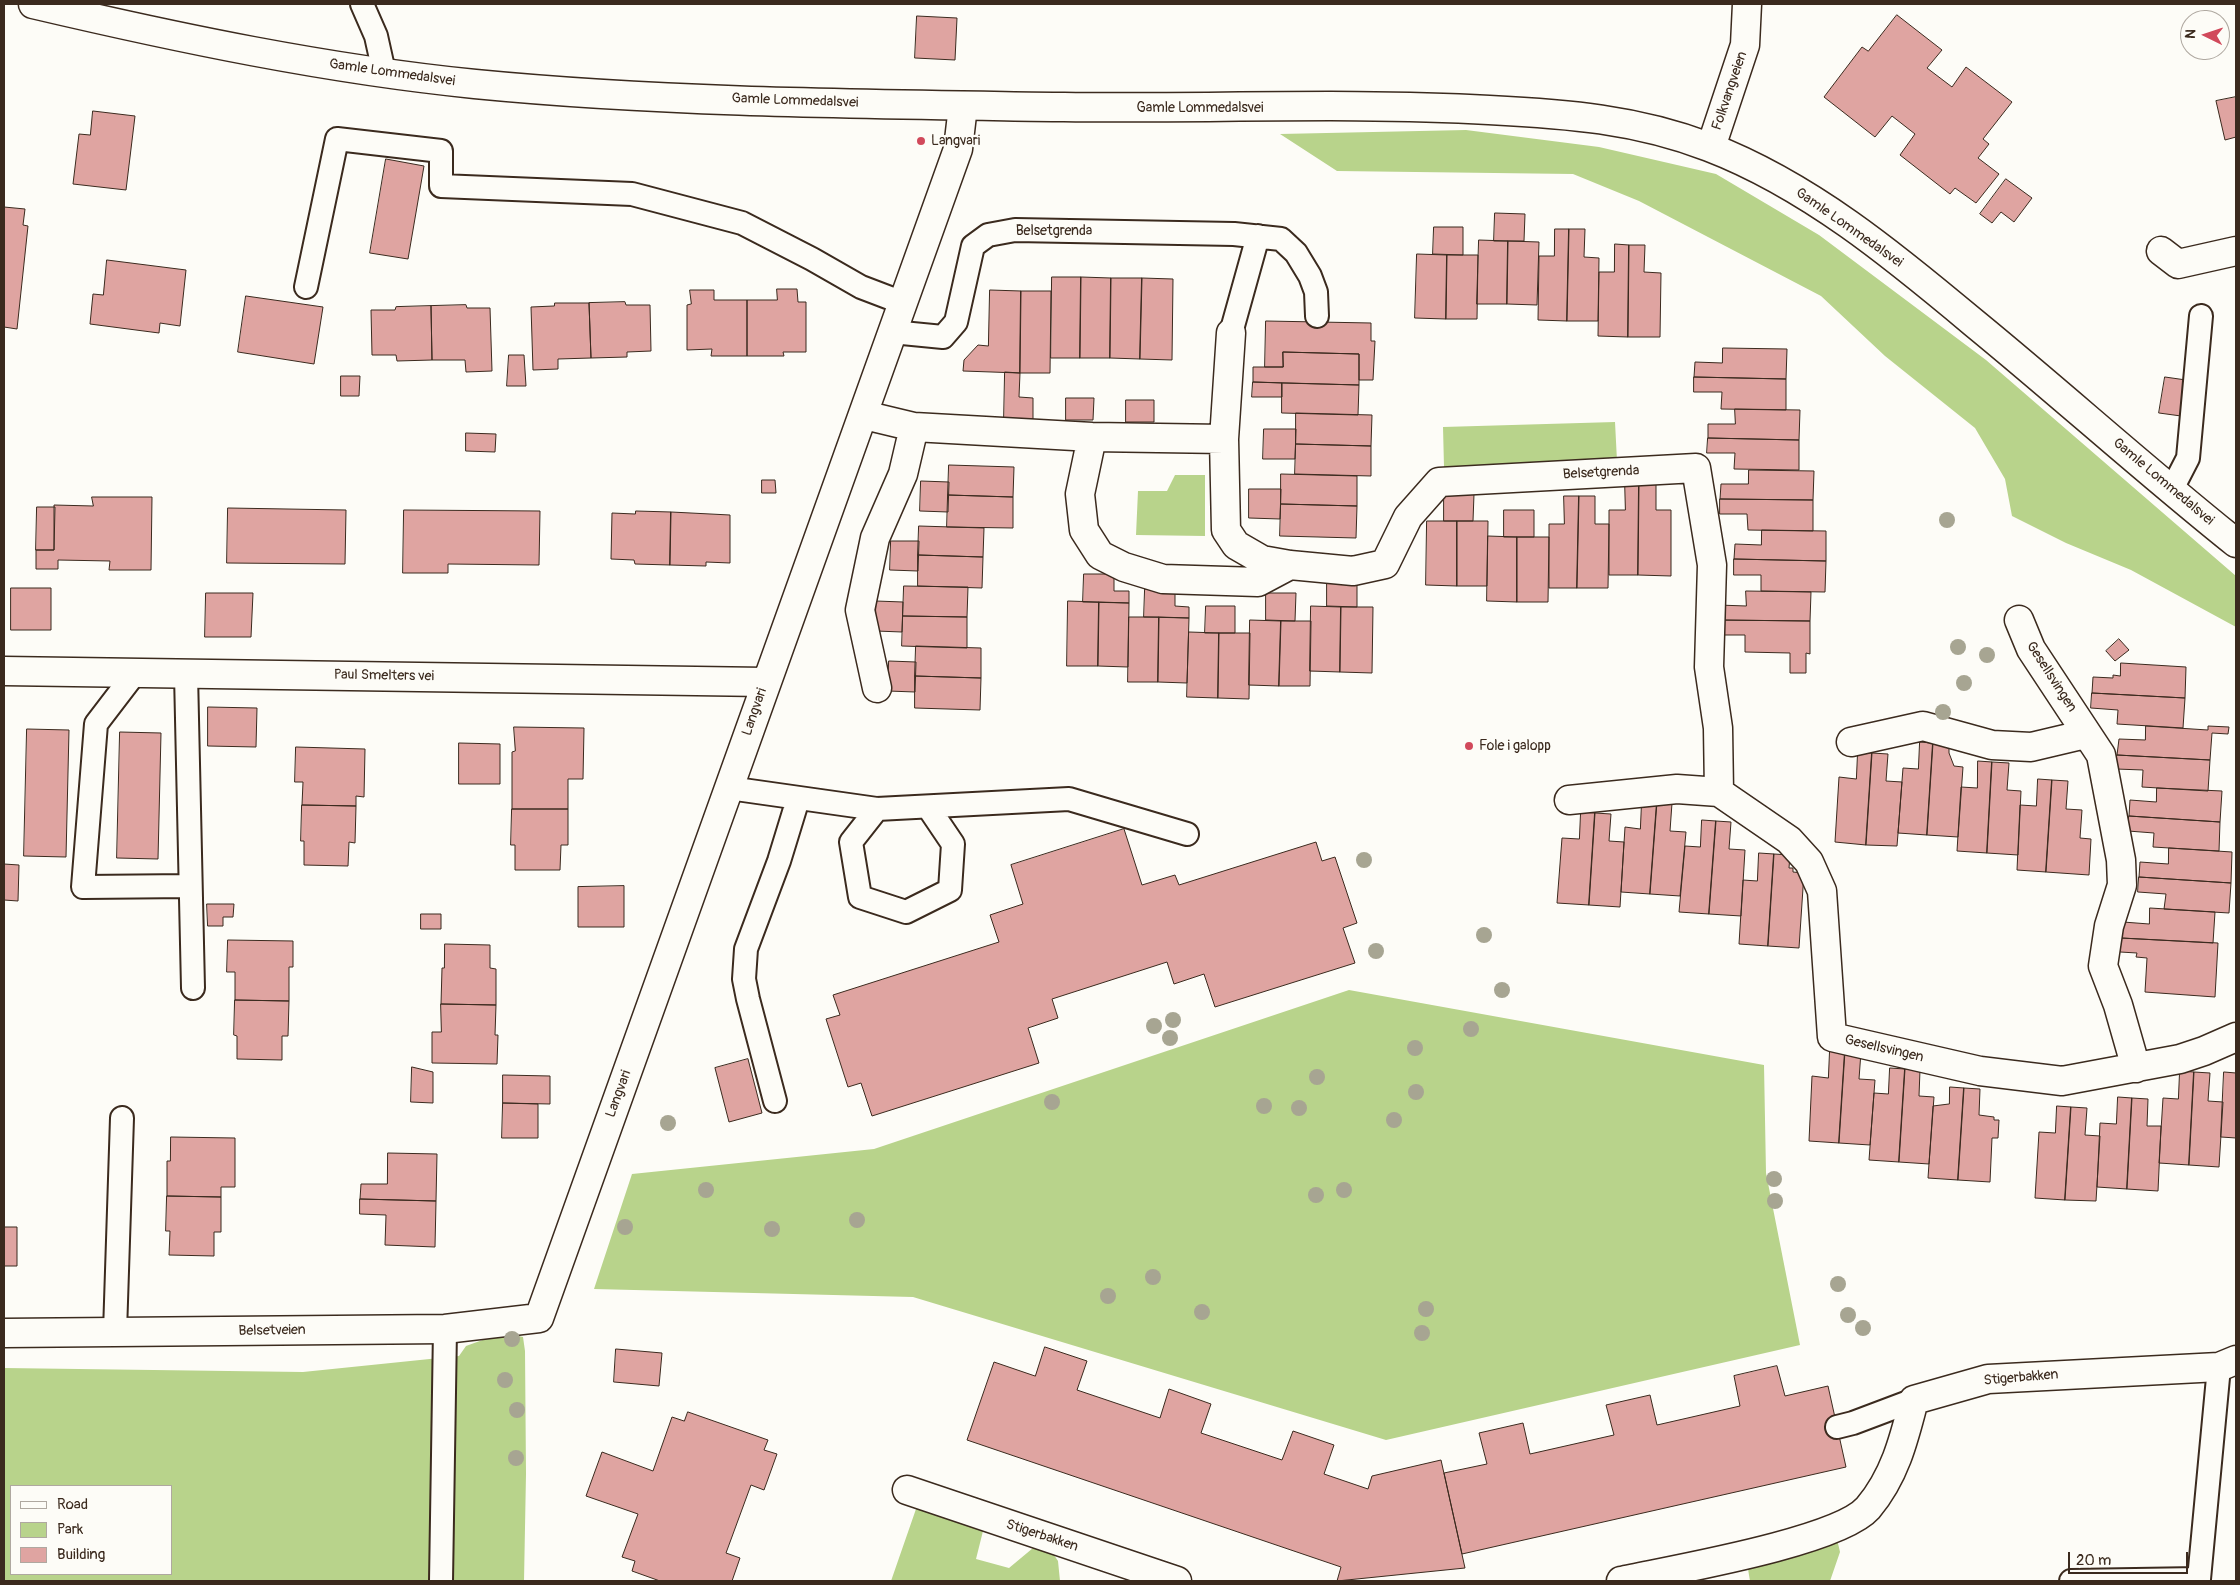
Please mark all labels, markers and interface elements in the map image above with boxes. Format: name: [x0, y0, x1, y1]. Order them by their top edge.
north arrow: [2180, 10, 2230, 60]
text: N: [2182, 29, 2199, 39]
street label: Folkvangveien: [1709, 49, 1751, 133]
street label: Gamle Lommedalsvei: [328, 56, 456, 90]
street label: Gamle Lommedalsvei: [731, 90, 859, 112]
street label: Gamle Lommedalsvei: [1137, 100, 1263, 116]
place label: Langvari: [931, 133, 980, 149]
marker: Langvari: [915, 135, 927, 147]
street label: Gamle Lommedalsvei: [1792, 185, 1906, 271]
street label: Belsetgrenda: [1016, 223, 1092, 239]
street label: Gamle Lommedalsvei: [2109, 435, 2217, 529]
street label: Belsetgrenda: [1562, 463, 1640, 483]
street label: Gesellsvingen: [2022, 639, 2080, 715]
street label: Paul Smelters vei: [334, 667, 434, 685]
street label: Langvari: [739, 686, 771, 738]
place label: Fole i galopp: [1479, 738, 1551, 754]
marker: Fole i galopp: [1463, 740, 1475, 752]
street label: Gesellsvingen: [1843, 1032, 1925, 1066]
street label: Langvari: [603, 1068, 635, 1120]
street label: Belsetveien: [238, 1322, 306, 1340]
street label: Stigerbakken: [1983, 1366, 2059, 1390]
legend: [10, 1485, 172, 1575]
text: Road: [57, 1495, 88, 1514]
street label: Stigerbakken: [1004, 1516, 1080, 1556]
text: Park: [57, 1520, 83, 1539]
scale bar: [2070, 1542, 2190, 1574]
text: Building: [57, 1545, 105, 1564]
text: 20 m: [2076, 1551, 2111, 1570]

